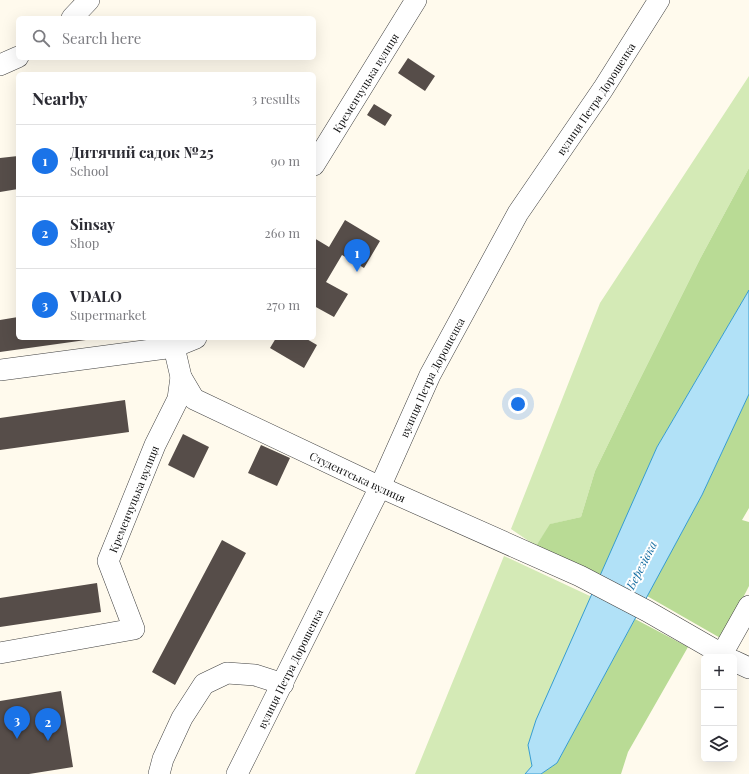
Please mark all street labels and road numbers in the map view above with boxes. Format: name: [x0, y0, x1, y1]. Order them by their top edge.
street label: Кременчуцька вулиця: [329, 30, 401, 135]
street label: вулиця Петра Дорошенка: [553, 39, 638, 158]
street label: вулиця Петра Дорошенка: [396, 314, 468, 439]
street label: Кременчуцька вулиця: [105, 443, 162, 555]
street label: Студентська вулиця: [307, 447, 408, 505]
street label: вулиця Петра Дорошенка: [253, 606, 326, 731]

